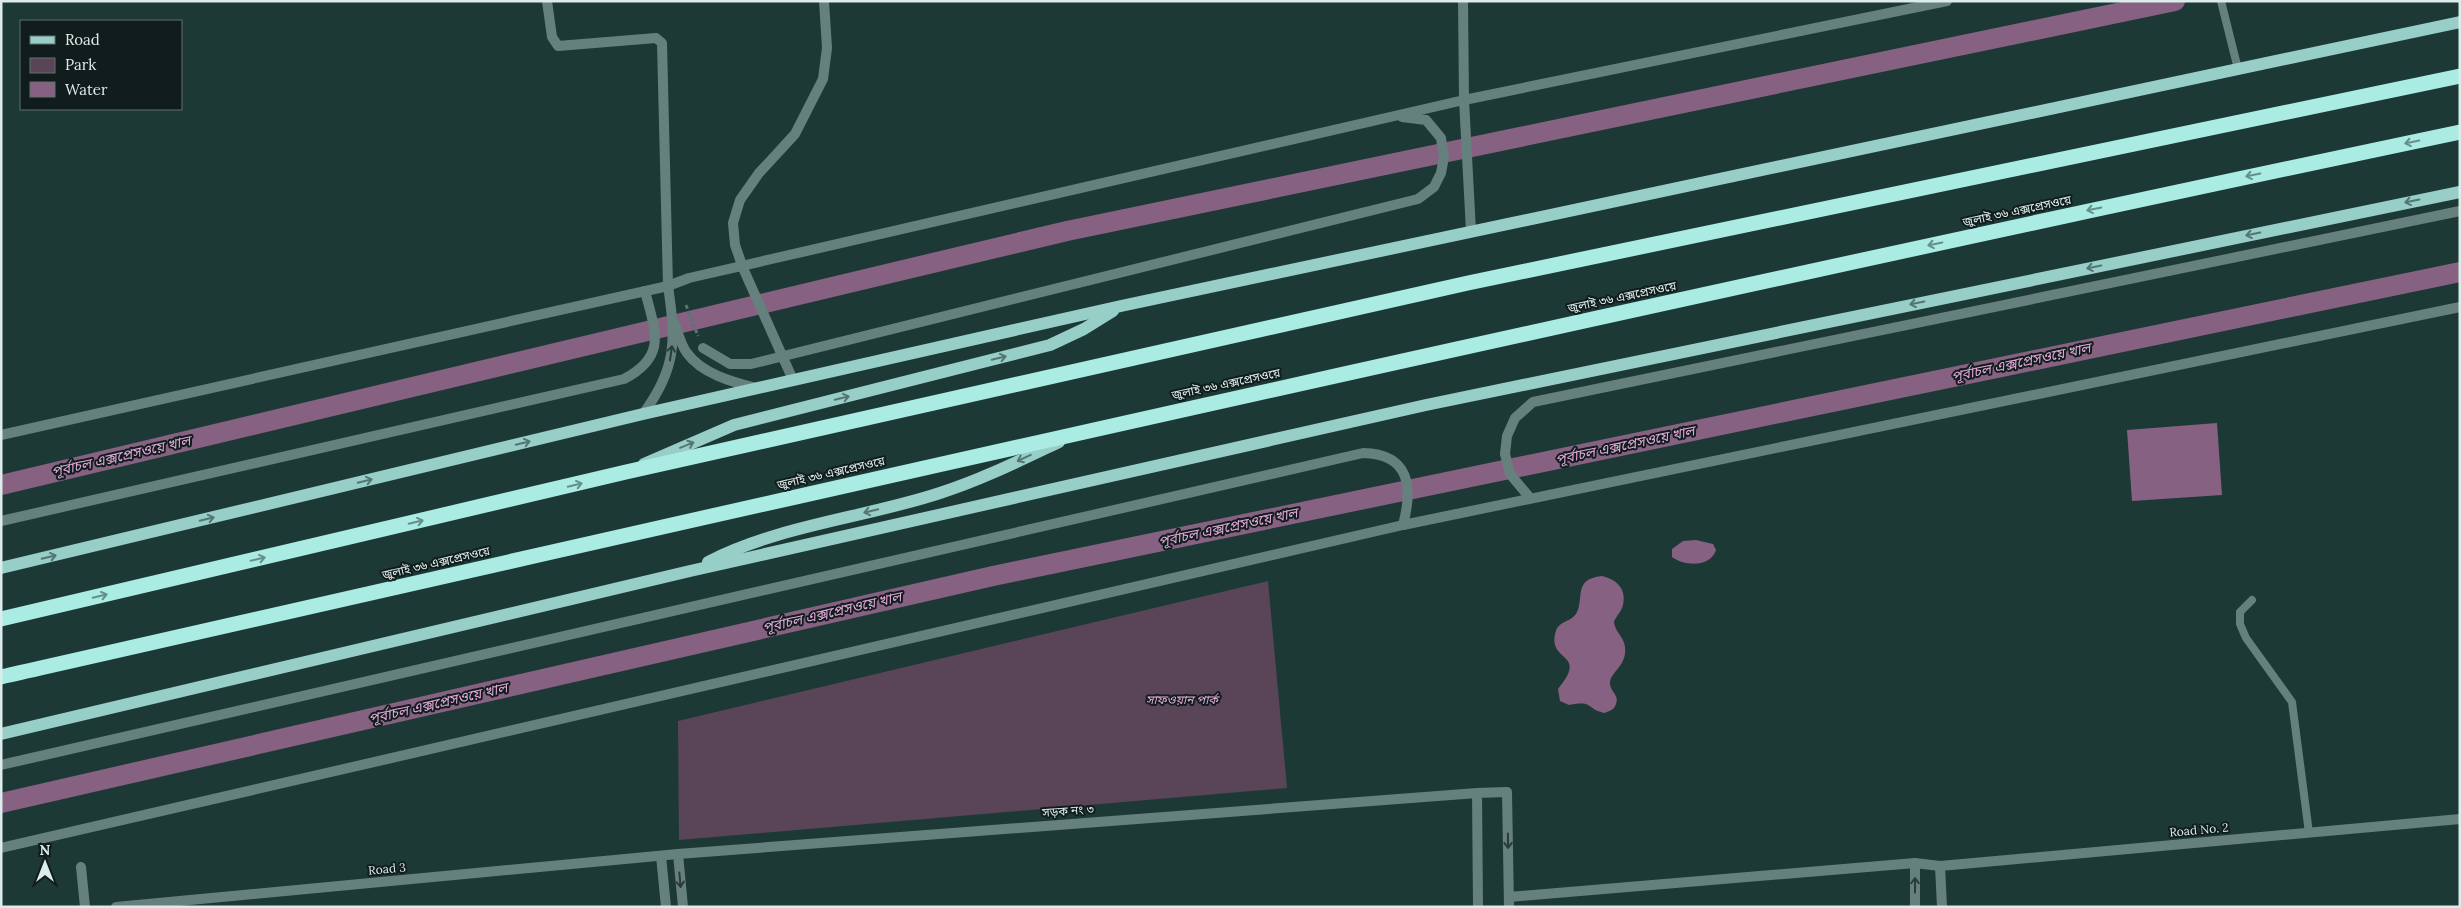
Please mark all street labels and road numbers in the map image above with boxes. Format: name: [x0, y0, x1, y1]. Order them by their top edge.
street label: জুলাই ৩৬ এক্সপ্রেসওয়ে: [1960, 192, 2073, 230]
street label: জুলাই ৩৬ এক্সপ্রেসওয়ে: [1565, 278, 1678, 316]
street label: জুলাই ৩৬ এক্সপ্রেসওয়ে: [1169, 365, 1282, 403]
street label: জুলাই ৩৬ এক্সপ্রেসওয়ে: [774, 453, 887, 492]
street label: জুলাই ৩৬ এক্সপ্রেসওয়ে: [379, 543, 492, 582]
street label: সড়ক নং ৩: [1041, 801, 1094, 820]
street label: Road No. 2: [2169, 819, 2229, 840]
street label: Road 3: [368, 859, 407, 878]

